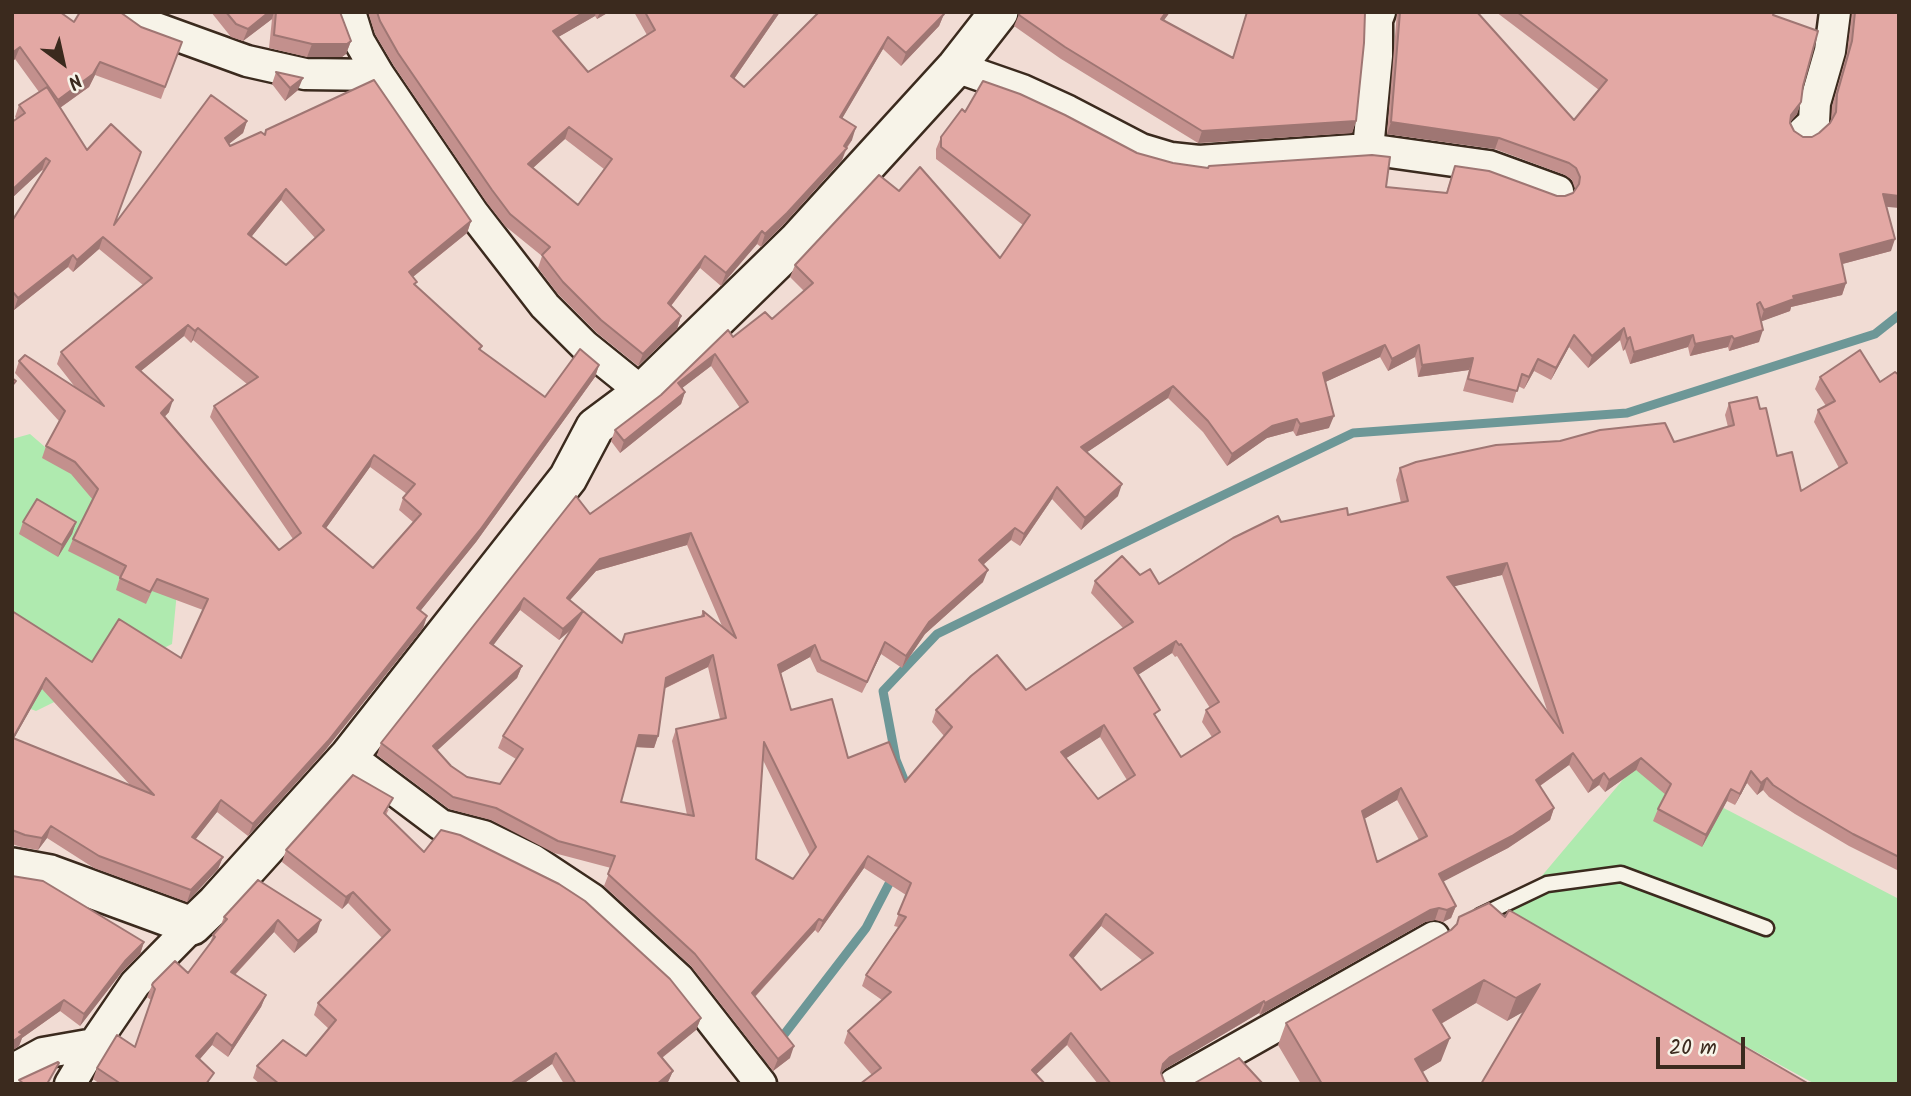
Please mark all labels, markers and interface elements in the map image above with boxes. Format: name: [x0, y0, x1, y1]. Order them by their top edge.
north arrow: [28, 28, 98, 98]
text: N: [61, 65, 88, 96]
scale bar: [1659, 1023, 1748, 1066]
text: 20 m: [1669, 1032, 1717, 1065]

